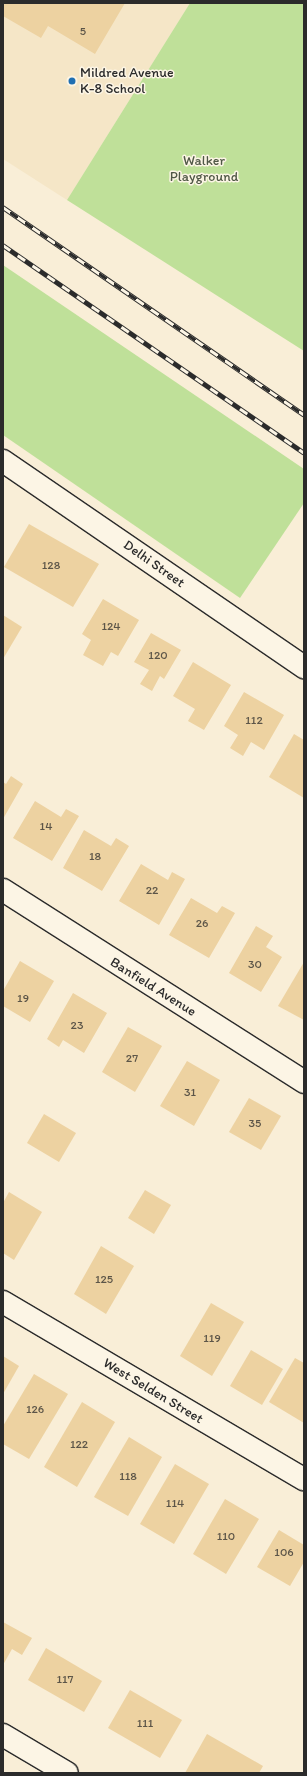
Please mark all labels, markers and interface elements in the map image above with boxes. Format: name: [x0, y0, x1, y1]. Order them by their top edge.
house number: 5: [80, 25, 86, 39]
place label: Mildred Avenue K-8 School: [80, 65, 173, 98]
marker: Mildred Avenue K-8 School: [67, 76, 77, 86]
park label: Walker Playground: [170, 153, 238, 186]
street label: Delhi Street: [120, 537, 188, 591]
house number: 128: [42, 559, 60, 573]
house number: 124: [101, 620, 121, 634]
house number: 120: [148, 649, 168, 663]
house number: 112: [245, 714, 263, 728]
house number: 14: [40, 820, 52, 834]
house number: 18: [89, 850, 101, 864]
house number: 22: [146, 884, 158, 898]
house number: 26: [196, 917, 208, 931]
street label: Banfield Avenue: [107, 954, 199, 1020]
house number: 30: [248, 958, 262, 972]
house number: 19: [17, 992, 29, 1006]
house number: 23: [71, 1019, 83, 1033]
house number: 27: [126, 1052, 138, 1066]
house number: 31: [184, 1086, 196, 1100]
house number: 35: [249, 1117, 261, 1131]
house number: 125: [95, 1273, 113, 1287]
house number: 119: [203, 1332, 221, 1346]
street label: West Selden Street: [100, 1355, 206, 1427]
house number: 126: [26, 1403, 44, 1417]
house number: 122: [70, 1438, 88, 1452]
house number: 118: [119, 1470, 137, 1484]
house number: 114: [166, 1497, 184, 1511]
house number: 110: [217, 1530, 235, 1544]
house number: 106: [274, 1546, 294, 1560]
house number: 117: [56, 1673, 74, 1687]
house number: 111: [137, 1717, 153, 1731]

